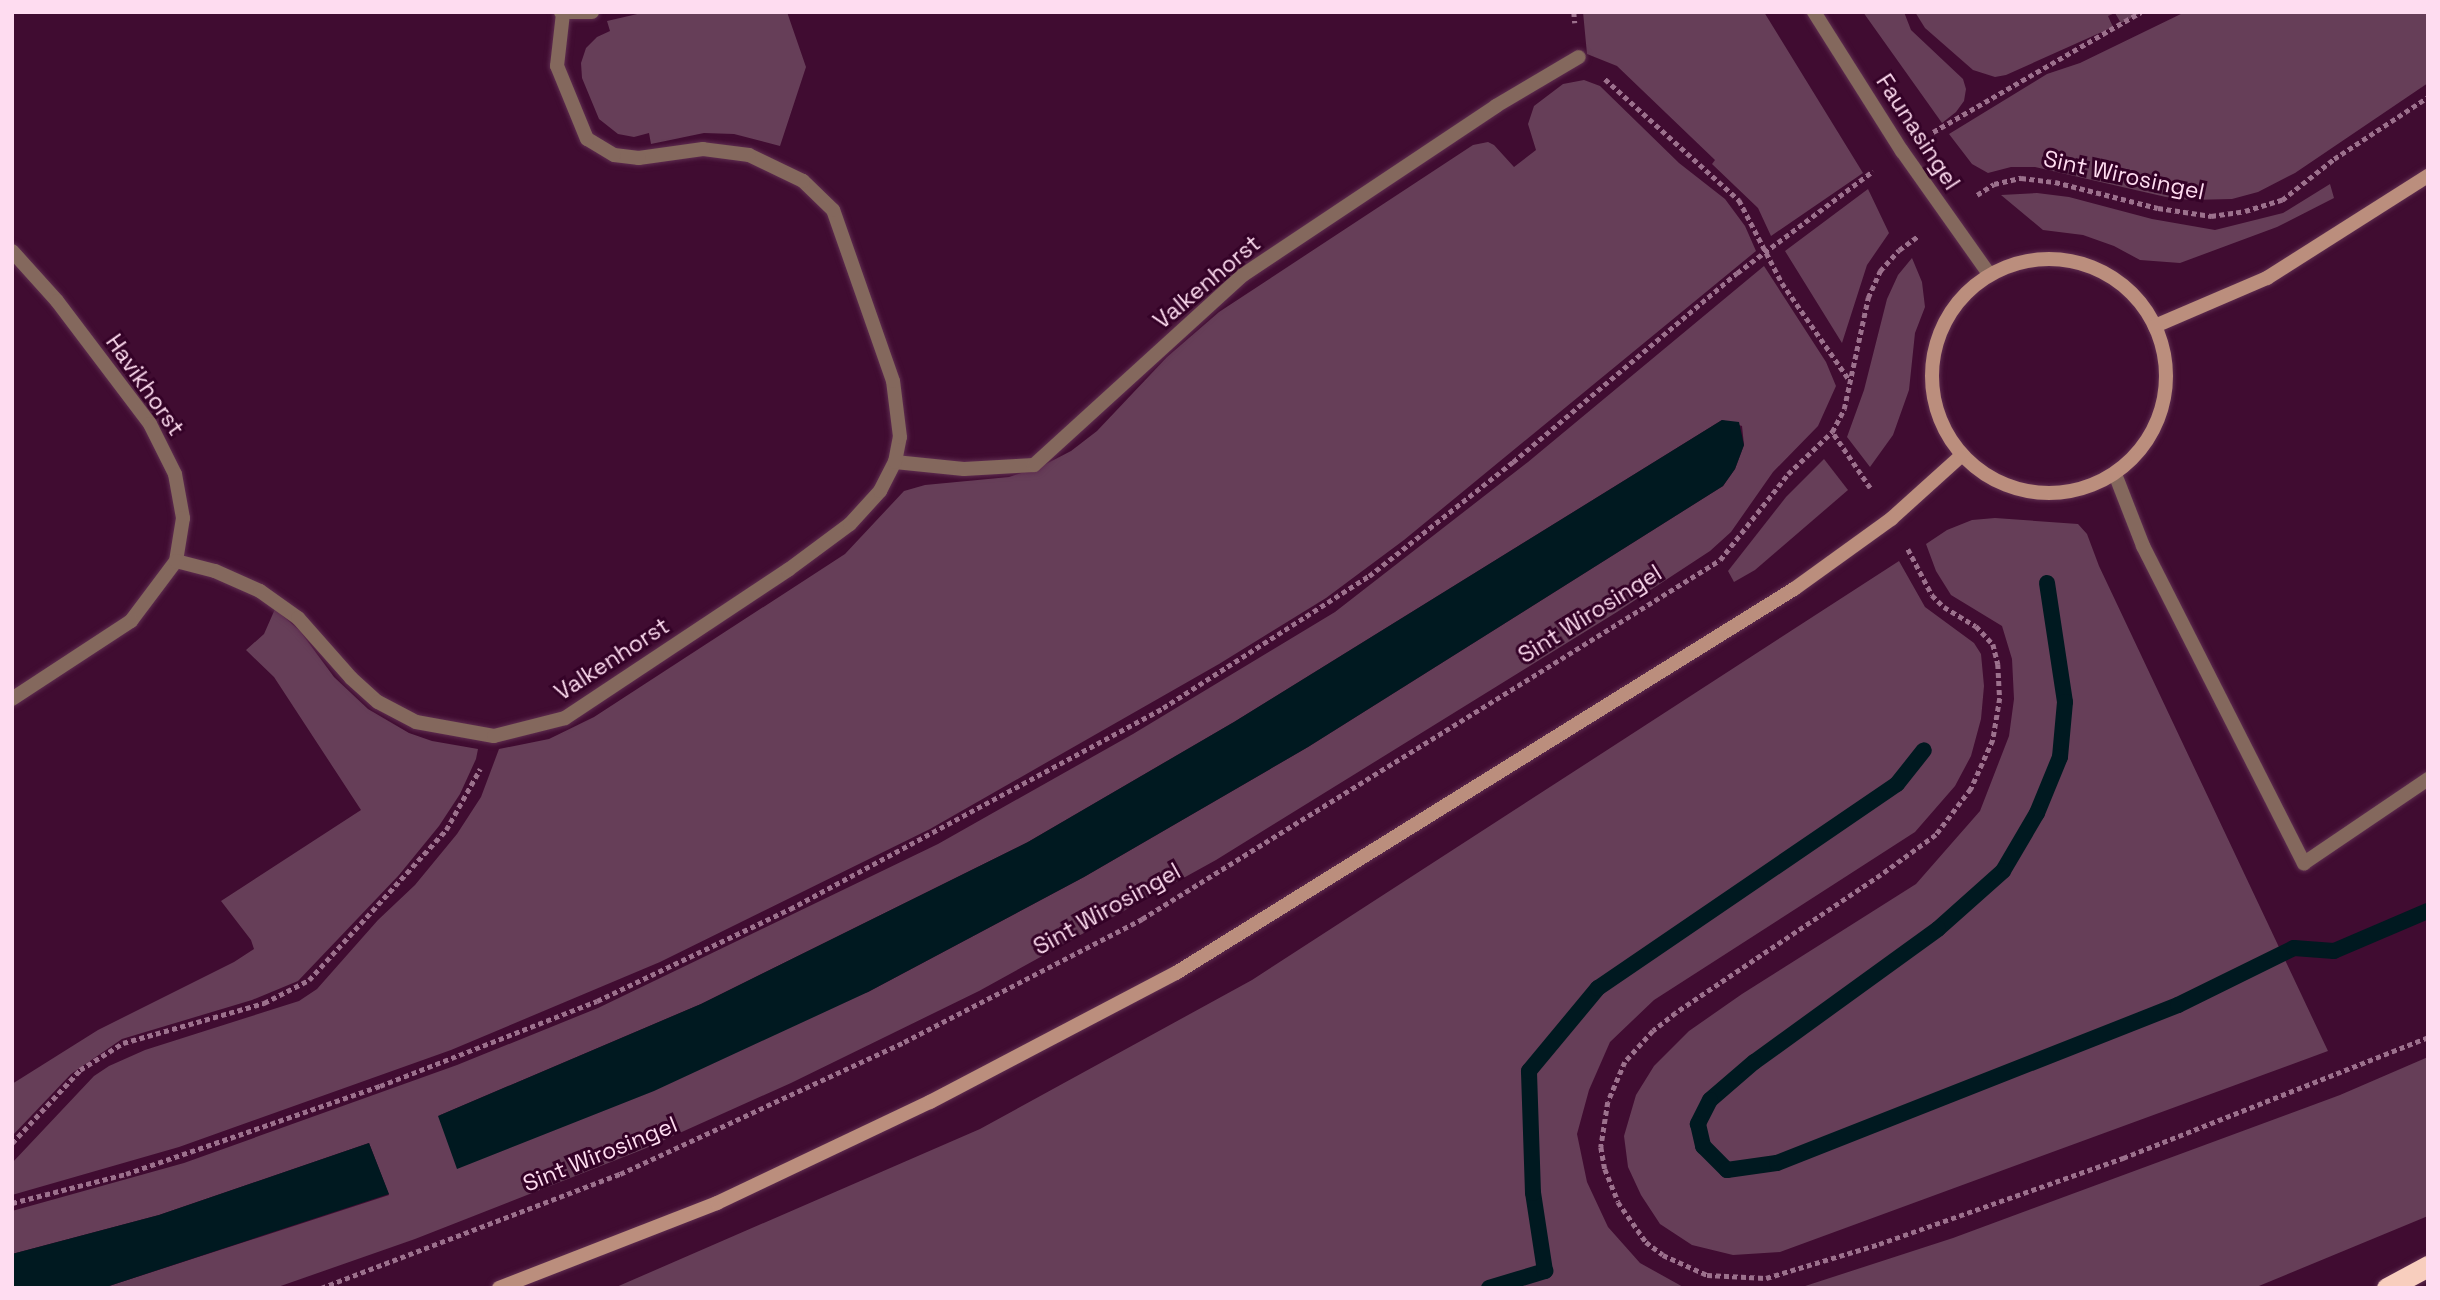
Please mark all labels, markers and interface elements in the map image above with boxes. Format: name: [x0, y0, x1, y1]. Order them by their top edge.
street label: Faunasingel: [1870, 69, 1966, 195]
street label: Sint Wirosingel: [2041, 144, 2207, 206]
street label: Valkenhorst: [1148, 229, 1266, 335]
street label: Havikhorst: [100, 329, 190, 441]
street label: Sint Wirosingel: [1513, 559, 1667, 669]
street label: Valkenhorst: [550, 612, 674, 706]
street label: Sint Wirosingel: [1029, 857, 1185, 961]
street label: Sint Wirosingel: [519, 1110, 681, 1198]

